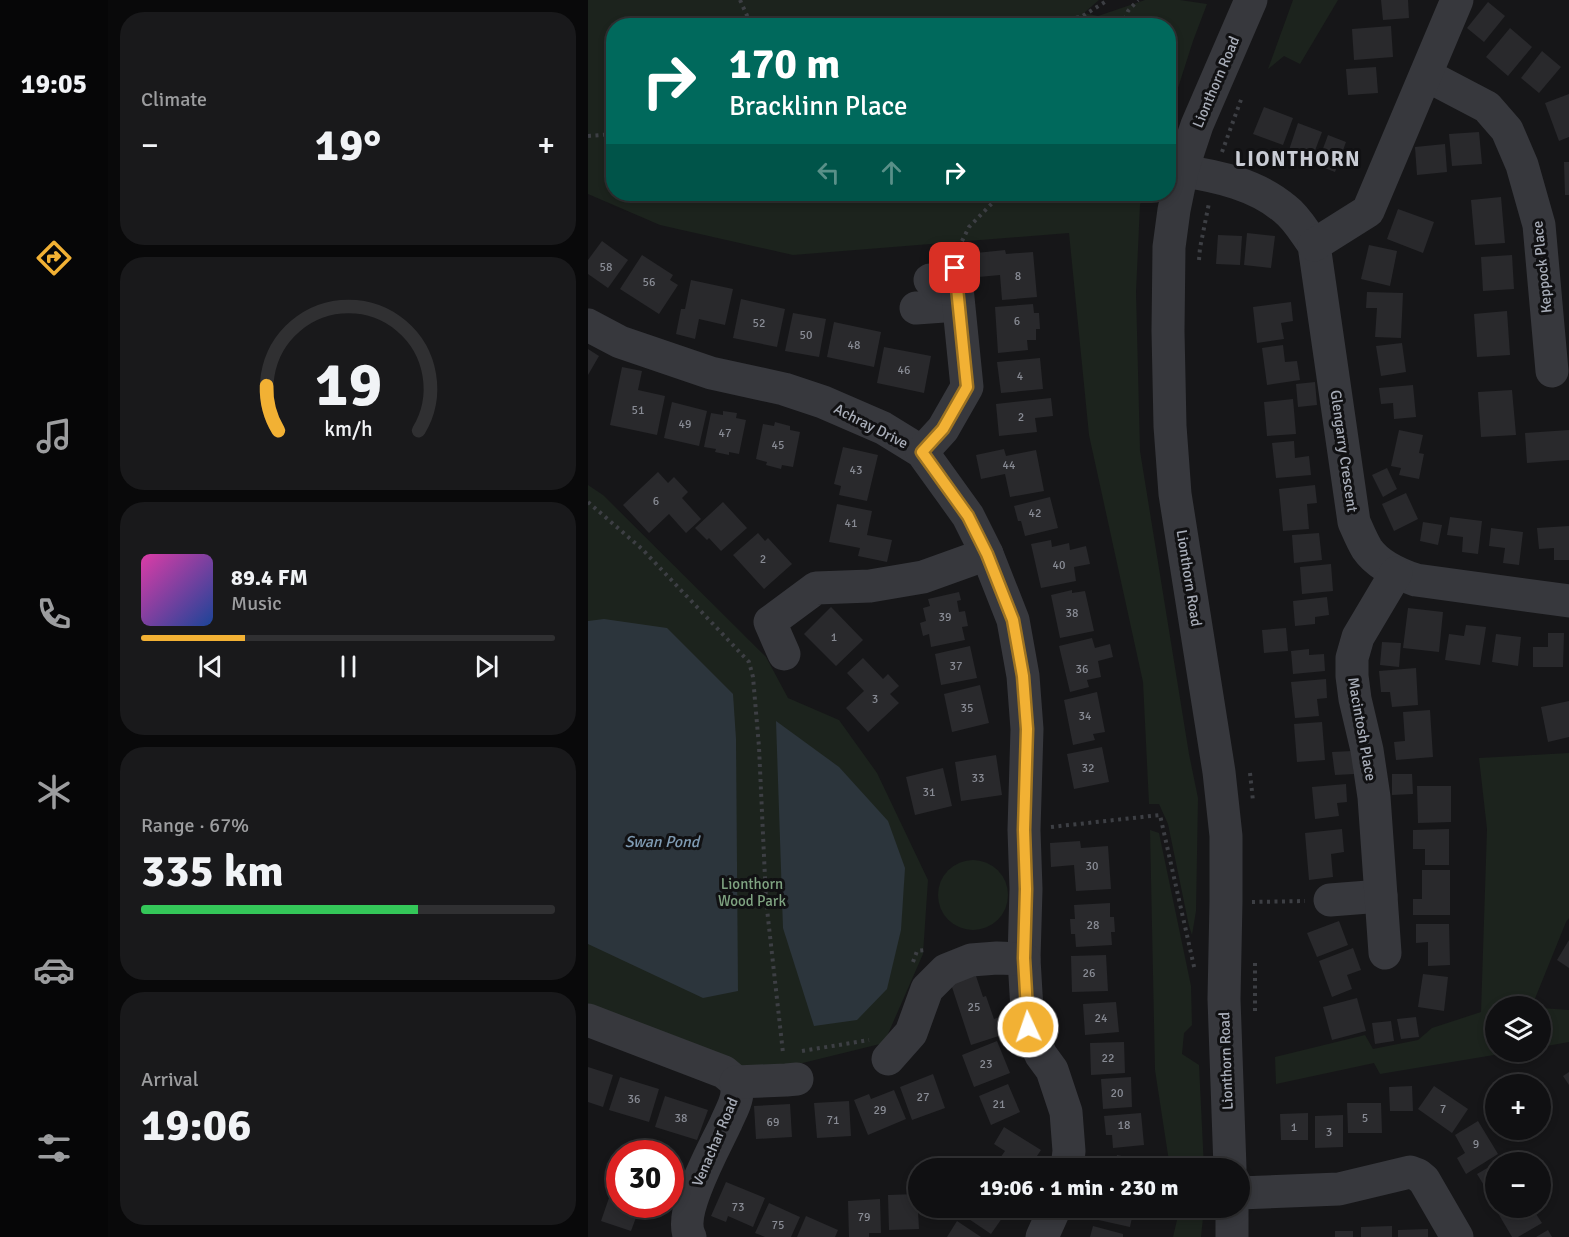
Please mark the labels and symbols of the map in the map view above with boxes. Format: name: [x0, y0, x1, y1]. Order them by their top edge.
street label: Lionthorn Road: [1189, 33, 1243, 131]
district label: LIONTHORN: [1235, 146, 1361, 172]
street label: Keppock Place: [1528, 220, 1556, 314]
pin: [929, 242, 980, 293]
house number: 58: [600, 260, 612, 275]
house number: 8: [1015, 269, 1021, 284]
house number: 56: [643, 275, 655, 290]
house number: 6: [1014, 314, 1020, 329]
house number: 52: [753, 316, 765, 331]
house number: 50: [800, 328, 812, 343]
house number: 48: [848, 338, 860, 353]
house number: 46: [898, 363, 910, 378]
house number: 4: [1017, 369, 1024, 384]
street label: Glengarry Crescent: [1327, 389, 1361, 513]
street label: Achray Drive: [831, 400, 911, 452]
house number: 51: [632, 403, 644, 418]
house number: 2: [1018, 410, 1024, 425]
house number: 49: [679, 417, 691, 432]
house number: 47: [719, 426, 731, 441]
house number: 45: [772, 438, 784, 453]
house number: 44: [1003, 458, 1016, 473]
house number: 43: [850, 463, 862, 478]
house number: 6: [653, 494, 659, 509]
house number: 42: [1029, 506, 1041, 521]
house number: 41: [845, 516, 857, 531]
street label: Lionthorn Road: [1172, 528, 1206, 628]
house number: 2: [760, 552, 766, 567]
house number: 40: [1053, 558, 1065, 573]
house number: 38: [1066, 606, 1078, 621]
house number: 39: [939, 610, 951, 625]
house number: 1: [831, 630, 837, 645]
house number: 37: [950, 659, 962, 674]
house number: 36: [1076, 662, 1088, 677]
street label: Macintosh Place: [1344, 676, 1380, 782]
house number: 3: [872, 692, 878, 707]
house number: 35: [961, 701, 973, 716]
house number: 34: [1079, 709, 1092, 724]
house number: 32: [1082, 761, 1094, 776]
house number: 33: [972, 771, 984, 786]
house number: 31: [923, 785, 935, 800]
water label: Swan Pond: [625, 832, 702, 852]
house number: 30: [1086, 859, 1098, 874]
park label: Lionthorn Wood Park: [718, 875, 786, 910]
house number: 28: [1087, 918, 1099, 933]
house number: 26: [1083, 966, 1095, 981]
position arrow: [996, 995, 1060, 1059]
house number: 25: [968, 1000, 980, 1015]
house number: 24: [1095, 1011, 1108, 1026]
street label: Lionthorn Road: [1215, 1012, 1237, 1110]
house number: 22: [1102, 1051, 1114, 1066]
house number: 23: [980, 1057, 992, 1072]
house number: 20: [1111, 1086, 1123, 1101]
house number: 27: [917, 1090, 929, 1105]
house number: 36: [628, 1092, 640, 1107]
street label: Venachar Road: [688, 1095, 742, 1189]
house number: 21: [993, 1097, 1005, 1112]
house number: 7: [1440, 1102, 1446, 1117]
house number: 29: [874, 1103, 886, 1118]
house number: 38: [675, 1111, 687, 1126]
house number: 5: [1362, 1111, 1368, 1126]
house number: 71: [827, 1113, 839, 1128]
house number: 69: [767, 1115, 779, 1130]
house number: 18: [1118, 1118, 1130, 1133]
house number: 1: [1291, 1120, 1297, 1135]
house number: 3: [1326, 1125, 1332, 1140]
house number: 9: [1473, 1137, 1479, 1152]
speed limit sign: 30: [606, 1140, 684, 1218]
house number: 73: [732, 1200, 744, 1215]
house number: 79: [858, 1210, 870, 1225]
house number: 75: [772, 1218, 784, 1233]

